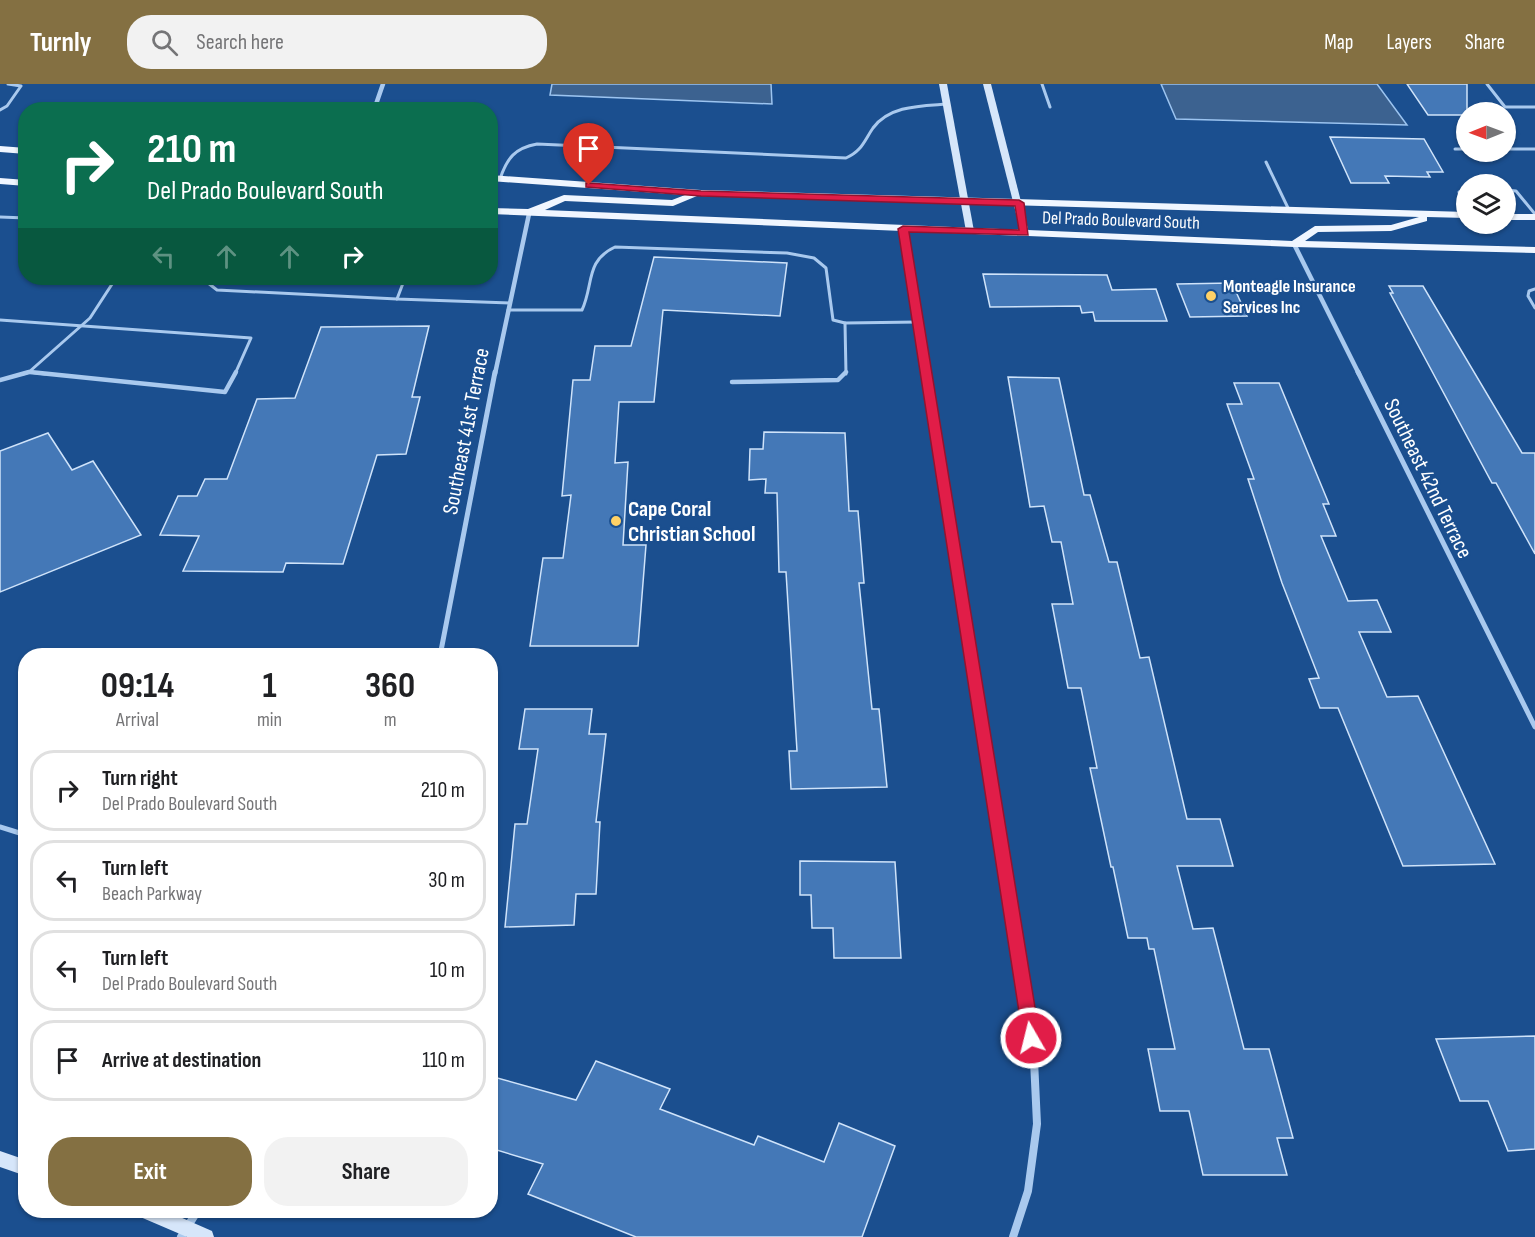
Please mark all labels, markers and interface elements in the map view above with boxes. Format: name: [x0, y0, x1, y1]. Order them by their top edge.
search box: [127, 15, 547, 69]
text: Turnly: [30, 26, 91, 59]
icon: search: [148, 26, 181, 59]
text: Search here: [196, 29, 284, 56]
text: Map: [1324, 30, 1353, 55]
text: Layers: [1386, 30, 1432, 55]
text: Share: [1465, 30, 1505, 55]
north arrow: [1456, 102, 1516, 162]
map controls: [1456, 102, 1516, 234]
pin: [563, 123, 614, 185]
text: 210 m: [147, 124, 236, 175]
icon: right: [48, 126, 126, 204]
icon: arrive: [572, 132, 605, 165]
button: layers: [1456, 174, 1516, 234]
text: Del Prado Boulevard South: [147, 175, 384, 207]
street label: Del Prado Boulevard South: [1042, 207, 1200, 234]
icon: left: [147, 240, 180, 273]
icon: ahead: [210, 240, 243, 273]
icon: ahead: [273, 240, 306, 273]
icon: right: [336, 240, 369, 273]
place label: Monteagle Insurance Services Inc: [1223, 276, 1356, 318]
marker: Monteagle Insurance Services Inc: [1204, 289, 1218, 303]
street label: Southeast 41st Terrace: [437, 346, 496, 517]
street label: Southeast 42nd Terrace: [1377, 394, 1478, 563]
place label: Cape Coral Christian School: [628, 496, 755, 548]
marker: Cape Coral Christian School: [609, 514, 623, 528]
text: 09:14: [101, 665, 174, 708]
text: 1: [263, 665, 277, 708]
text: 360: [365, 665, 415, 708]
text: Arrival: [116, 708, 159, 732]
text: min: [257, 708, 282, 732]
text: m: [384, 708, 396, 732]
text: Turn right: [102, 765, 178, 792]
icon: right: [51, 774, 84, 807]
text: 210 m: [421, 777, 465, 804]
text: Del Prado Boulevard South: [102, 792, 277, 816]
text: Turn left: [102, 855, 168, 882]
icon: left: [51, 864, 84, 897]
text: 30 m: [428, 867, 465, 894]
text: Beach Parkway: [102, 882, 202, 906]
text: Turn left: [102, 945, 168, 972]
icon: left: [51, 954, 84, 987]
text: 10 m: [430, 957, 465, 984]
text: Del Prado Boulevard South: [102, 972, 277, 996]
position arrow: [999, 1006, 1063, 1070]
icon: arrive: [51, 1044, 84, 1077]
text: Arrive at destination: [102, 1047, 261, 1074]
text: 110 m: [422, 1047, 465, 1074]
button: Exit: [48, 1137, 252, 1206]
button: Share: [264, 1137, 468, 1206]

